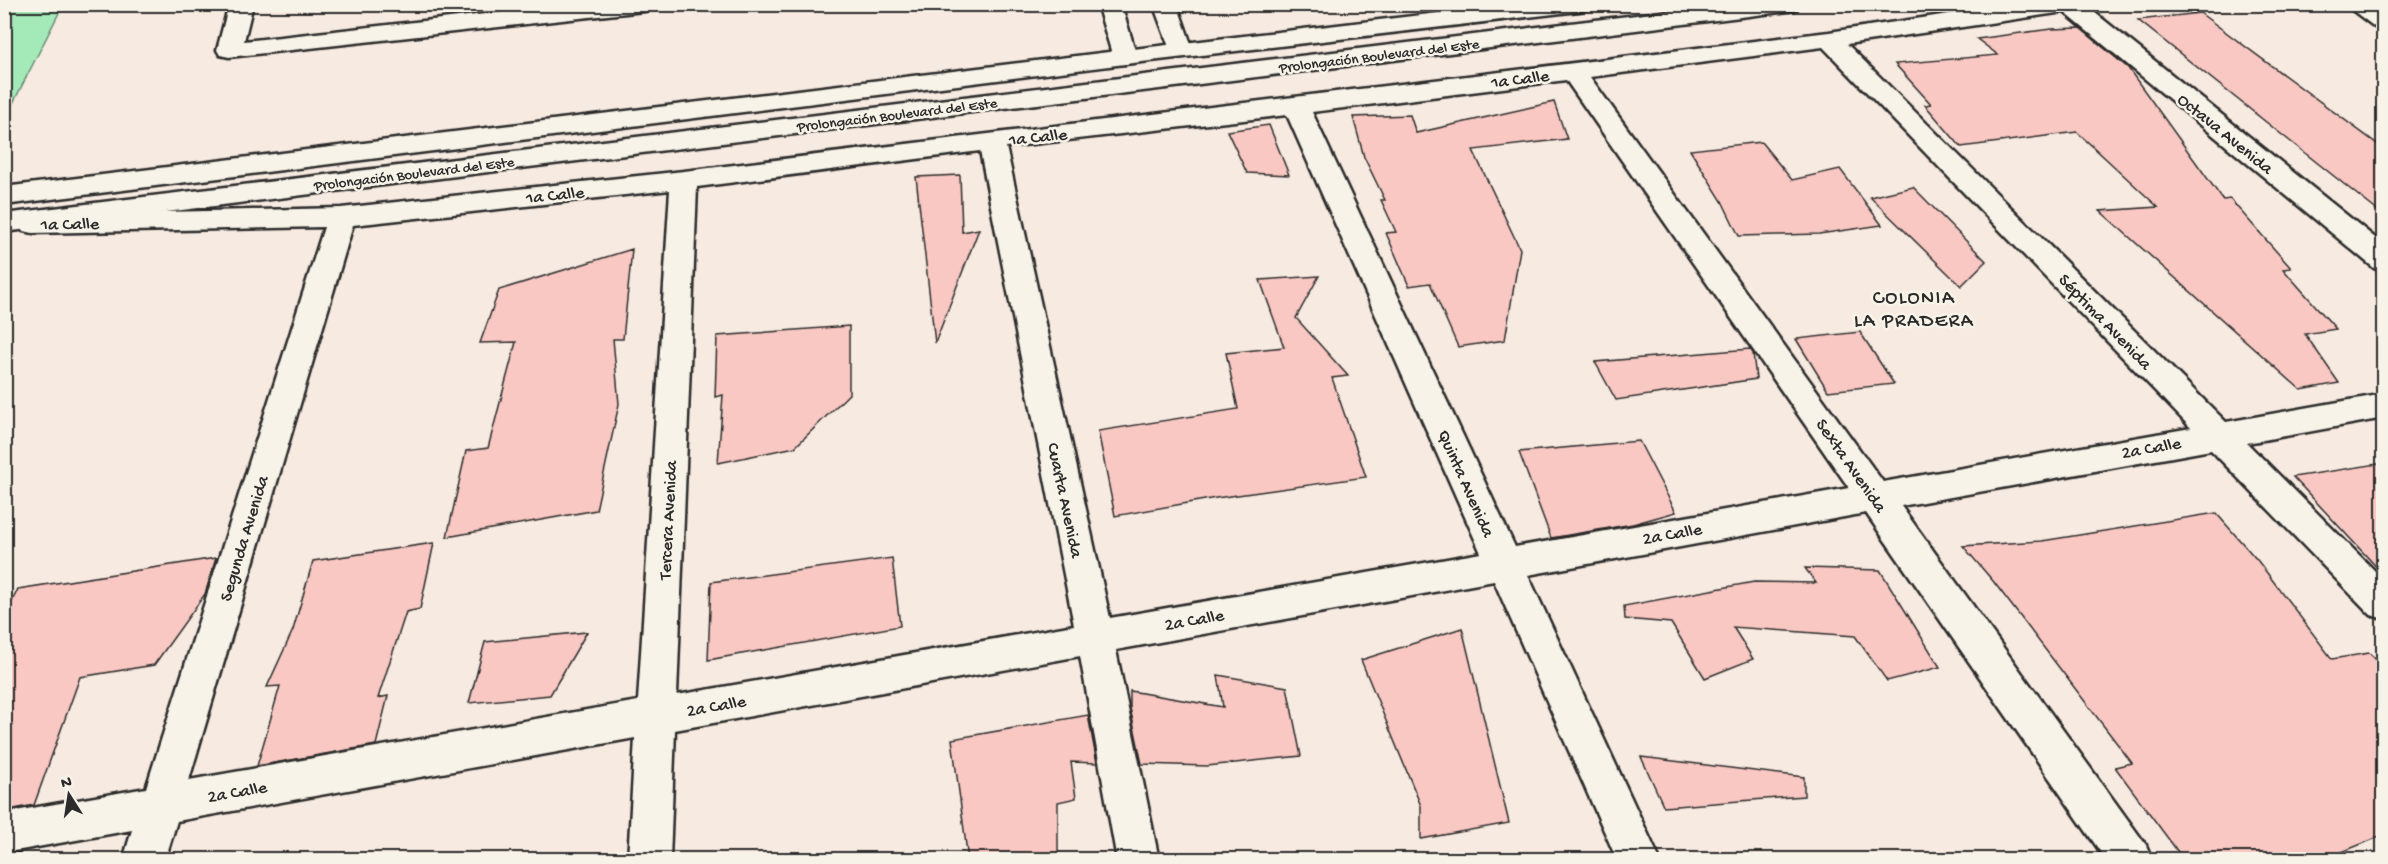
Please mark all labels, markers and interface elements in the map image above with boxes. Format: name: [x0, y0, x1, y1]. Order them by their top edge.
street label: Prolongación Boulevard del Este: [1277, 36, 1481, 78]
street label: 1a Calle: [1489, 66, 1551, 95]
street label: Octava Avenida: [2172, 90, 2277, 181]
street label: Prolongación Boulevard del Este: [795, 95, 999, 137]
street label: 1a Calle: [1007, 125, 1069, 152]
street label: Prolongación Boulevard del Este: [312, 154, 516, 196]
street label: 1a Calle: [524, 183, 586, 210]
street label: 1a Calle: [40, 214, 100, 237]
street label: Séptima Avenida: [2053, 270, 2156, 376]
district label: COLONIA LA PRADERA: [1854, 288, 1974, 334]
street label: Sexta Avenida: [1810, 416, 1891, 518]
street label: Quinta Avenida: [1432, 427, 1498, 542]
street label: 2a Calle: [2120, 434, 2184, 465]
street label: Cuarta Avenida: [1041, 441, 1086, 561]
street label: Tercera Avenida: [656, 459, 683, 581]
street label: Segunda Avenida: [216, 472, 275, 604]
street label: 2a Calle: [1641, 520, 1705, 551]
street label: 2a Calle: [1163, 606, 1227, 637]
street label: 2a Calle: [685, 692, 749, 723]
north arrow: [39, 765, 99, 825]
text: N: [60, 773, 74, 794]
street label: 2a Calle: [206, 778, 270, 809]

